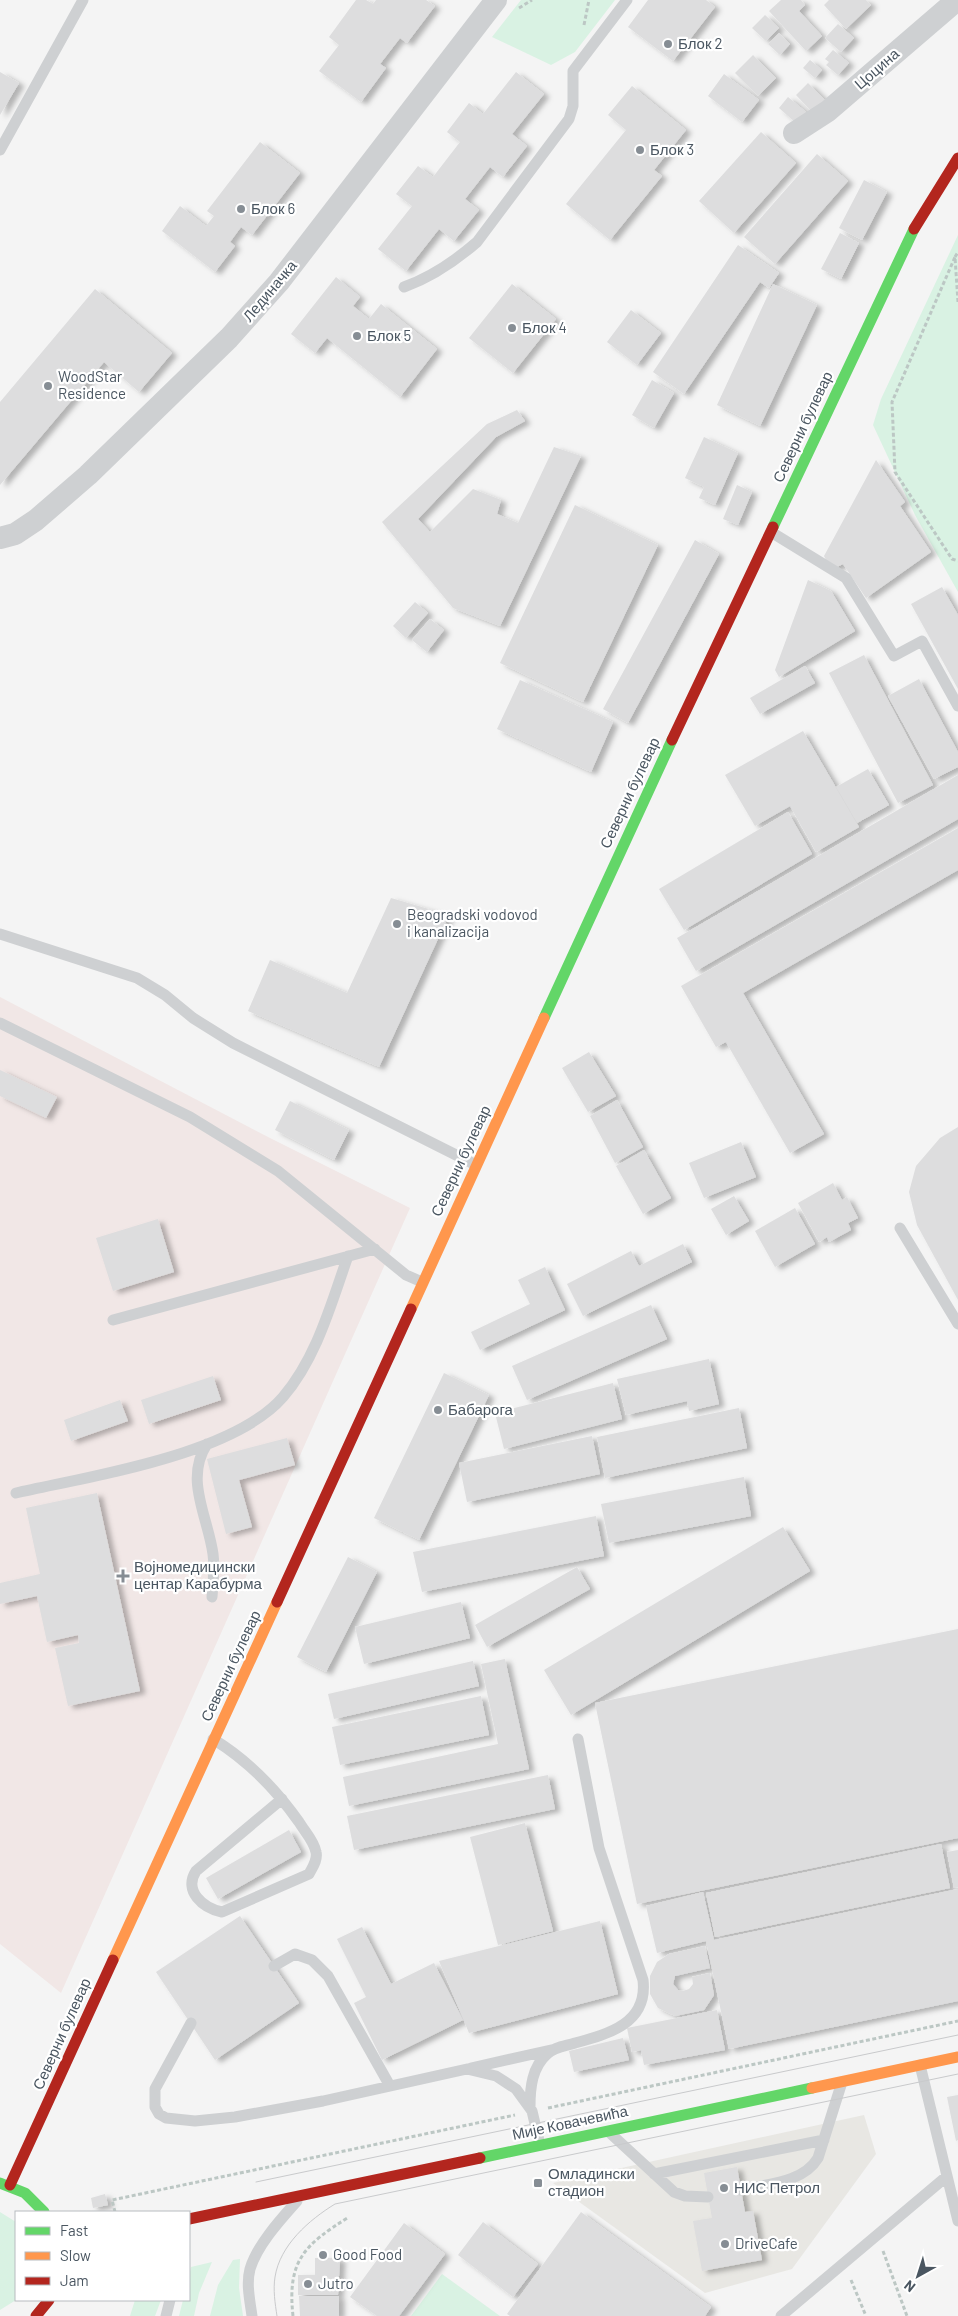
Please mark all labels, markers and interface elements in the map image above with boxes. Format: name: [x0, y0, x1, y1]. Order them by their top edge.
place label: Блок 2: [678, 34, 723, 52]
marker: Блок 2: [662, 38, 674, 50]
street label: Цоцина: [850, 44, 903, 92]
place label: Блок 3: [650, 140, 694, 158]
marker: Блок 3: [634, 144, 646, 156]
place label: Блок 6: [251, 199, 295, 217]
marker: Блок 6: [235, 203, 247, 215]
street label: Лединачка: [238, 256, 300, 325]
place label: Блок 4: [522, 318, 567, 336]
marker: Блок 4: [506, 322, 518, 334]
place label: Блок 5: [367, 326, 411, 344]
marker: Блок 5: [351, 330, 363, 342]
place label: WoodStar Residence: [58, 367, 126, 402]
street label: Северни булевар: [769, 368, 836, 485]
marker: WoodStar Residence: [42, 380, 54, 392]
street label: Северни булевар: [596, 734, 663, 851]
place label: Beogradski vodovod i kanalizacija: [407, 905, 538, 940]
marker: Beogradski vodovod i kanalizacija: [391, 918, 403, 930]
street label: Северни булевар: [427, 1102, 494, 1219]
place label: Бабарога: [448, 1400, 514, 1418]
marker: Бабарога: [432, 1404, 444, 1416]
place label: Војномедицински центар Карабурма: [134, 1557, 262, 1592]
marker: Војномедицински центар Карабурма: [116, 1569, 130, 1583]
street label: Северни булевар: [197, 1607, 264, 1724]
street label: Северни булевар: [28, 1975, 94, 2092]
street label: Мије Ковачевића: [510, 2101, 630, 2143]
place label: Омладински стадион: [548, 2164, 635, 2199]
marker: Омладински стадион: [532, 2177, 544, 2189]
place label: НИС Петрол: [734, 2178, 820, 2196]
marker: НИС Петрол: [718, 2182, 730, 2194]
legend: [15, 2211, 190, 2301]
text: Fast: [60, 2221, 88, 2239]
place label: DriveCafe: [735, 2234, 798, 2252]
marker: DriveCafe: [719, 2238, 731, 2250]
place label: Good Food: [333, 2245, 402, 2263]
text: Slow: [60, 2246, 91, 2264]
marker: Good Food: [317, 2249, 329, 2261]
north arrow: [893, 2251, 943, 2301]
text: Jam: [60, 2271, 89, 2289]
place label: Jutro: [318, 2274, 354, 2292]
text: N: [901, 2277, 918, 2296]
marker: Jutro: [302, 2278, 314, 2290]

